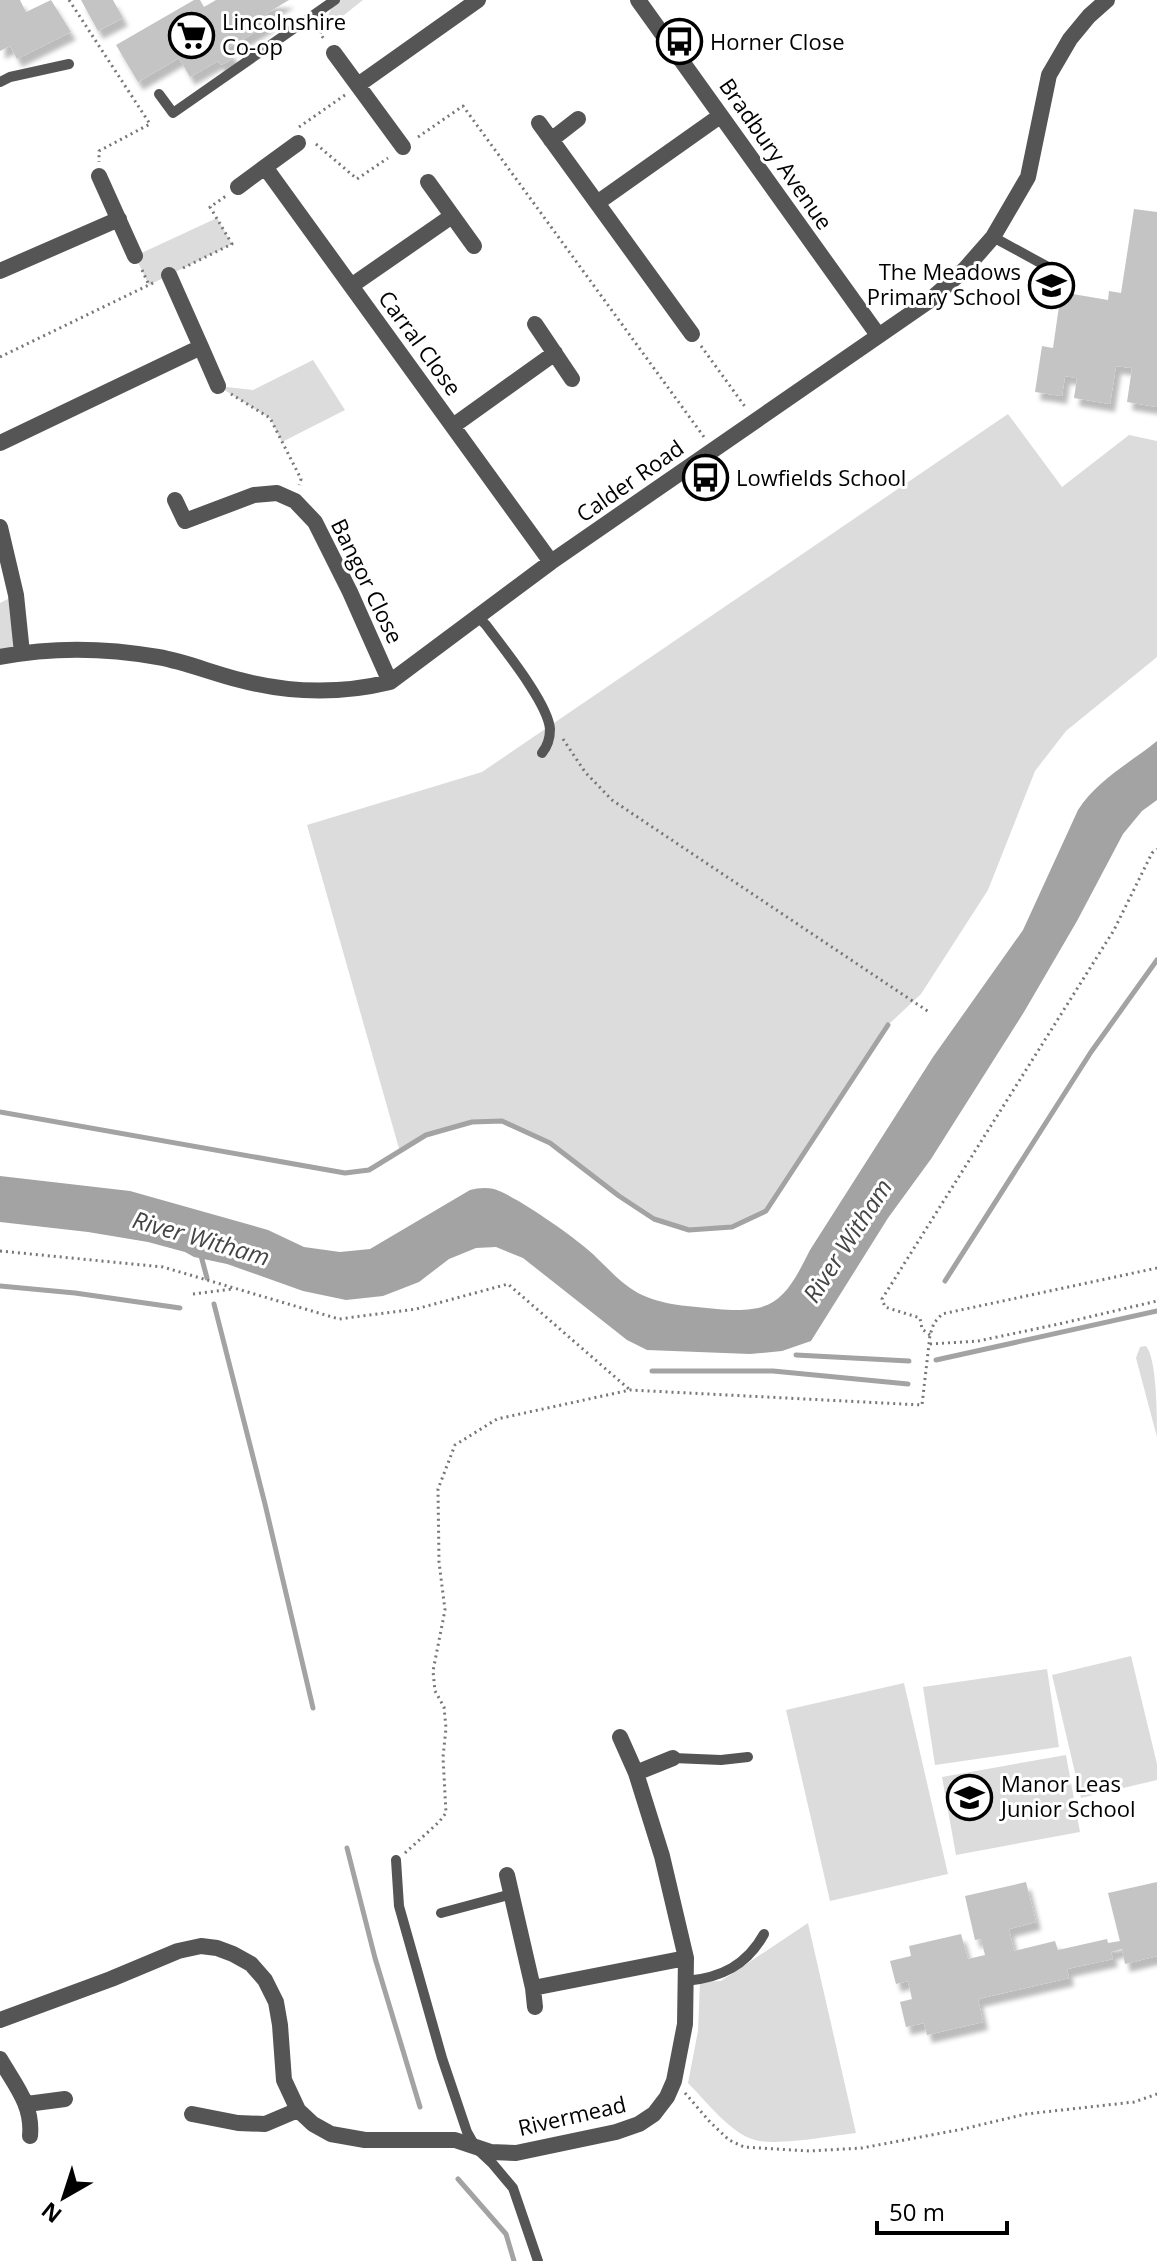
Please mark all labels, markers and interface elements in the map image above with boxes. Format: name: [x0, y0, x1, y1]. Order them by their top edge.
place label: Lincolnshire Co-op: [222, 6, 346, 61]
supermarket icon: Lincolnshire Co-op: [167, 11, 215, 59]
bus stop icon: Horner Close: [655, 18, 703, 66]
place label: Horner Close: [710, 26, 844, 56]
street label: Bradbury Avenue: [713, 72, 840, 235]
place label: The Meadows Primary School: [867, 256, 1021, 311]
school or university icon: The Meadows Primary School: [1028, 261, 1076, 309]
street label: Carral Close: [373, 284, 469, 401]
street label: Calder Road: [570, 432, 689, 528]
bus stop icon: Lowfields School: [681, 454, 729, 502]
place label: Lowfields School: [736, 462, 906, 492]
street label: Bangor Close: [325, 513, 411, 648]
water label: River Witham: [794, 1172, 899, 1308]
water label: River Witham: [129, 1202, 274, 1273]
place label: Manor Leas Junior School: [999, 1768, 1136, 1823]
school or university icon: Manor Leas Junior School: [946, 1773, 994, 1821]
street label: Rivermead: [515, 2088, 629, 2142]
north arrow: [24, 2157, 104, 2237]
scale bar: [877, 2185, 1007, 2235]
text: 50 m: [889, 2195, 945, 2228]
text: N: [34, 2196, 67, 2231]

